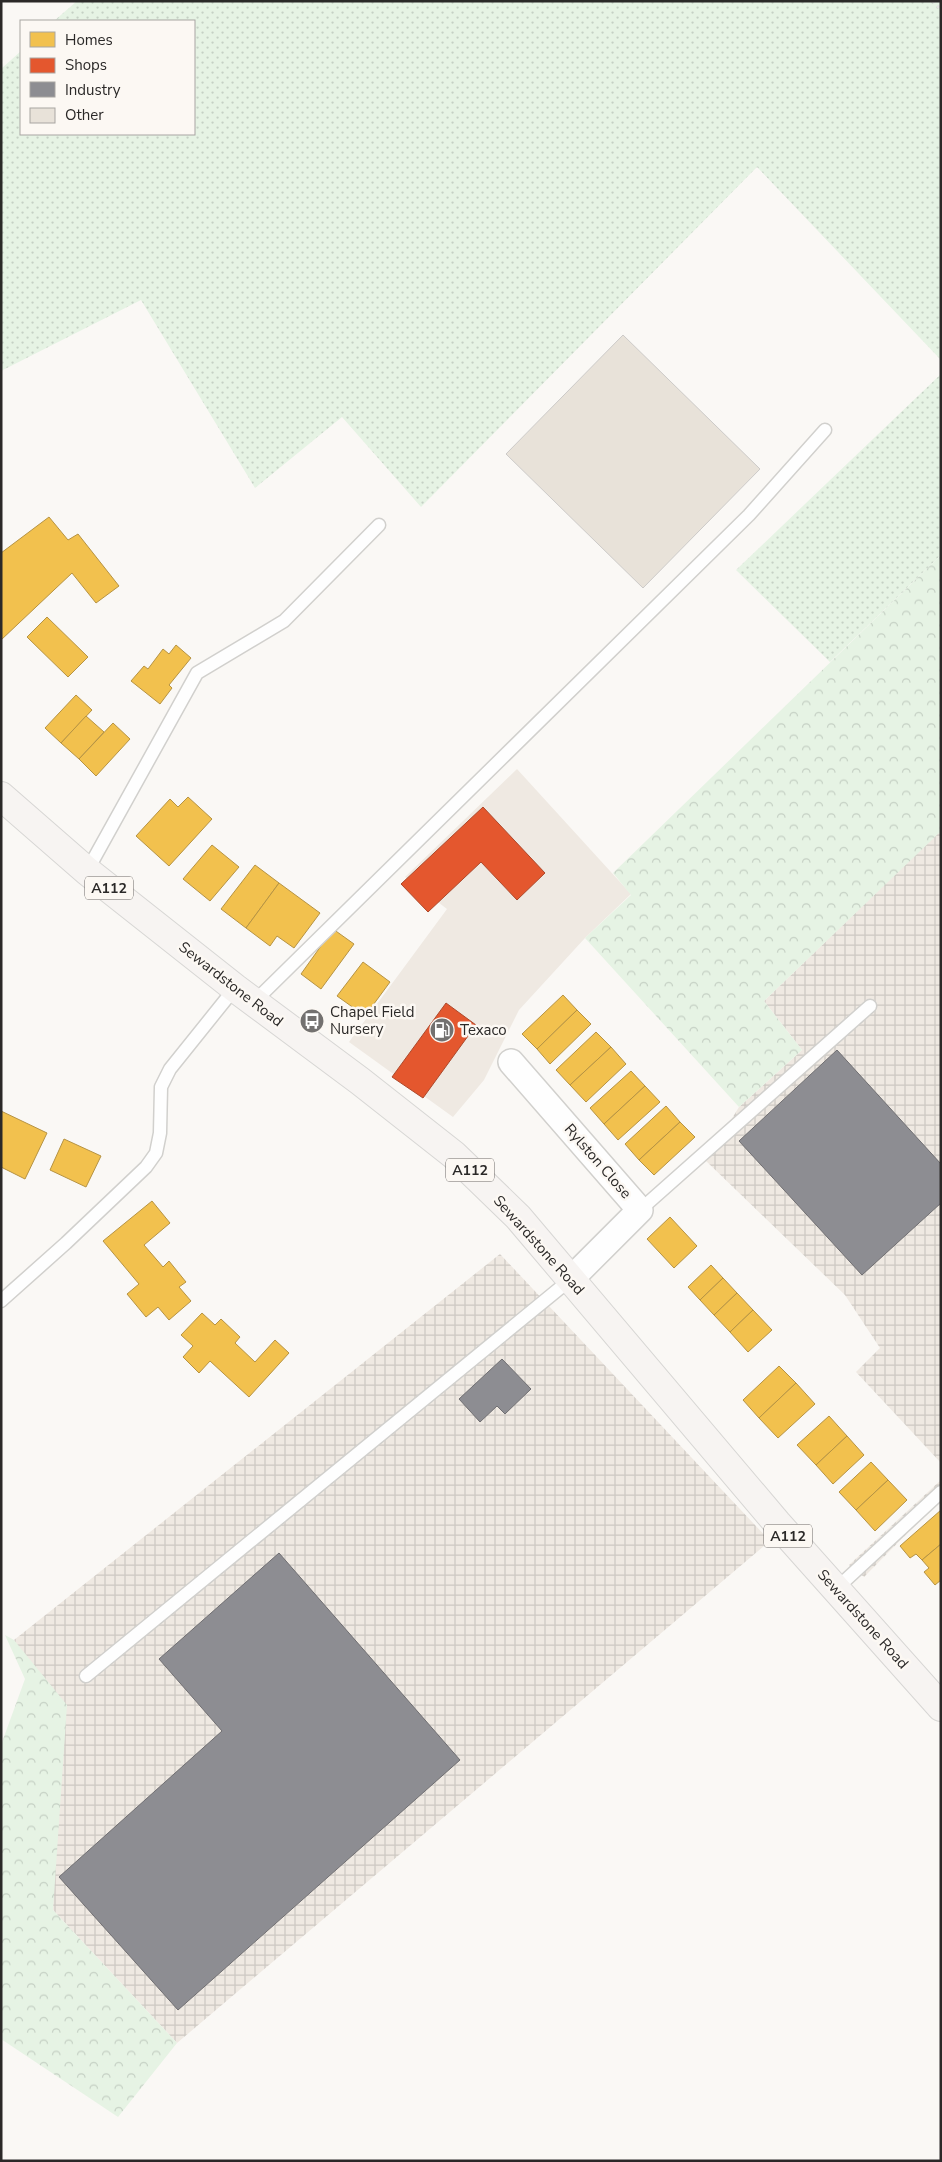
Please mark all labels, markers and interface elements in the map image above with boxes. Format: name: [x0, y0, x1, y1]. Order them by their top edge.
legend: [20, 20, 195, 135]
text: Homes: [65, 30, 113, 50]
text: Shops: [65, 55, 107, 75]
text: Industry: [65, 80, 121, 100]
text: Other: [65, 105, 104, 125]
road number: A112: [85, 876, 133, 900]
street label: Sewardstone Road: [175, 937, 287, 1031]
place label: Chapel Field Nursery: [330, 1002, 414, 1039]
bus stop icon: Chapel Field Nursery: [299, 1008, 325, 1034]
fuel station icon: Texaco: [429, 1017, 455, 1043]
place label: Texaco: [460, 1020, 507, 1040]
street label: Rylston Close: [560, 1119, 636, 1203]
road number: A112: [446, 1158, 494, 1182]
street label: Sewardstone Road: [489, 1191, 589, 1299]
road number: A112: [764, 1524, 812, 1548]
street label: Sewardstone Road: [813, 1565, 913, 1673]

